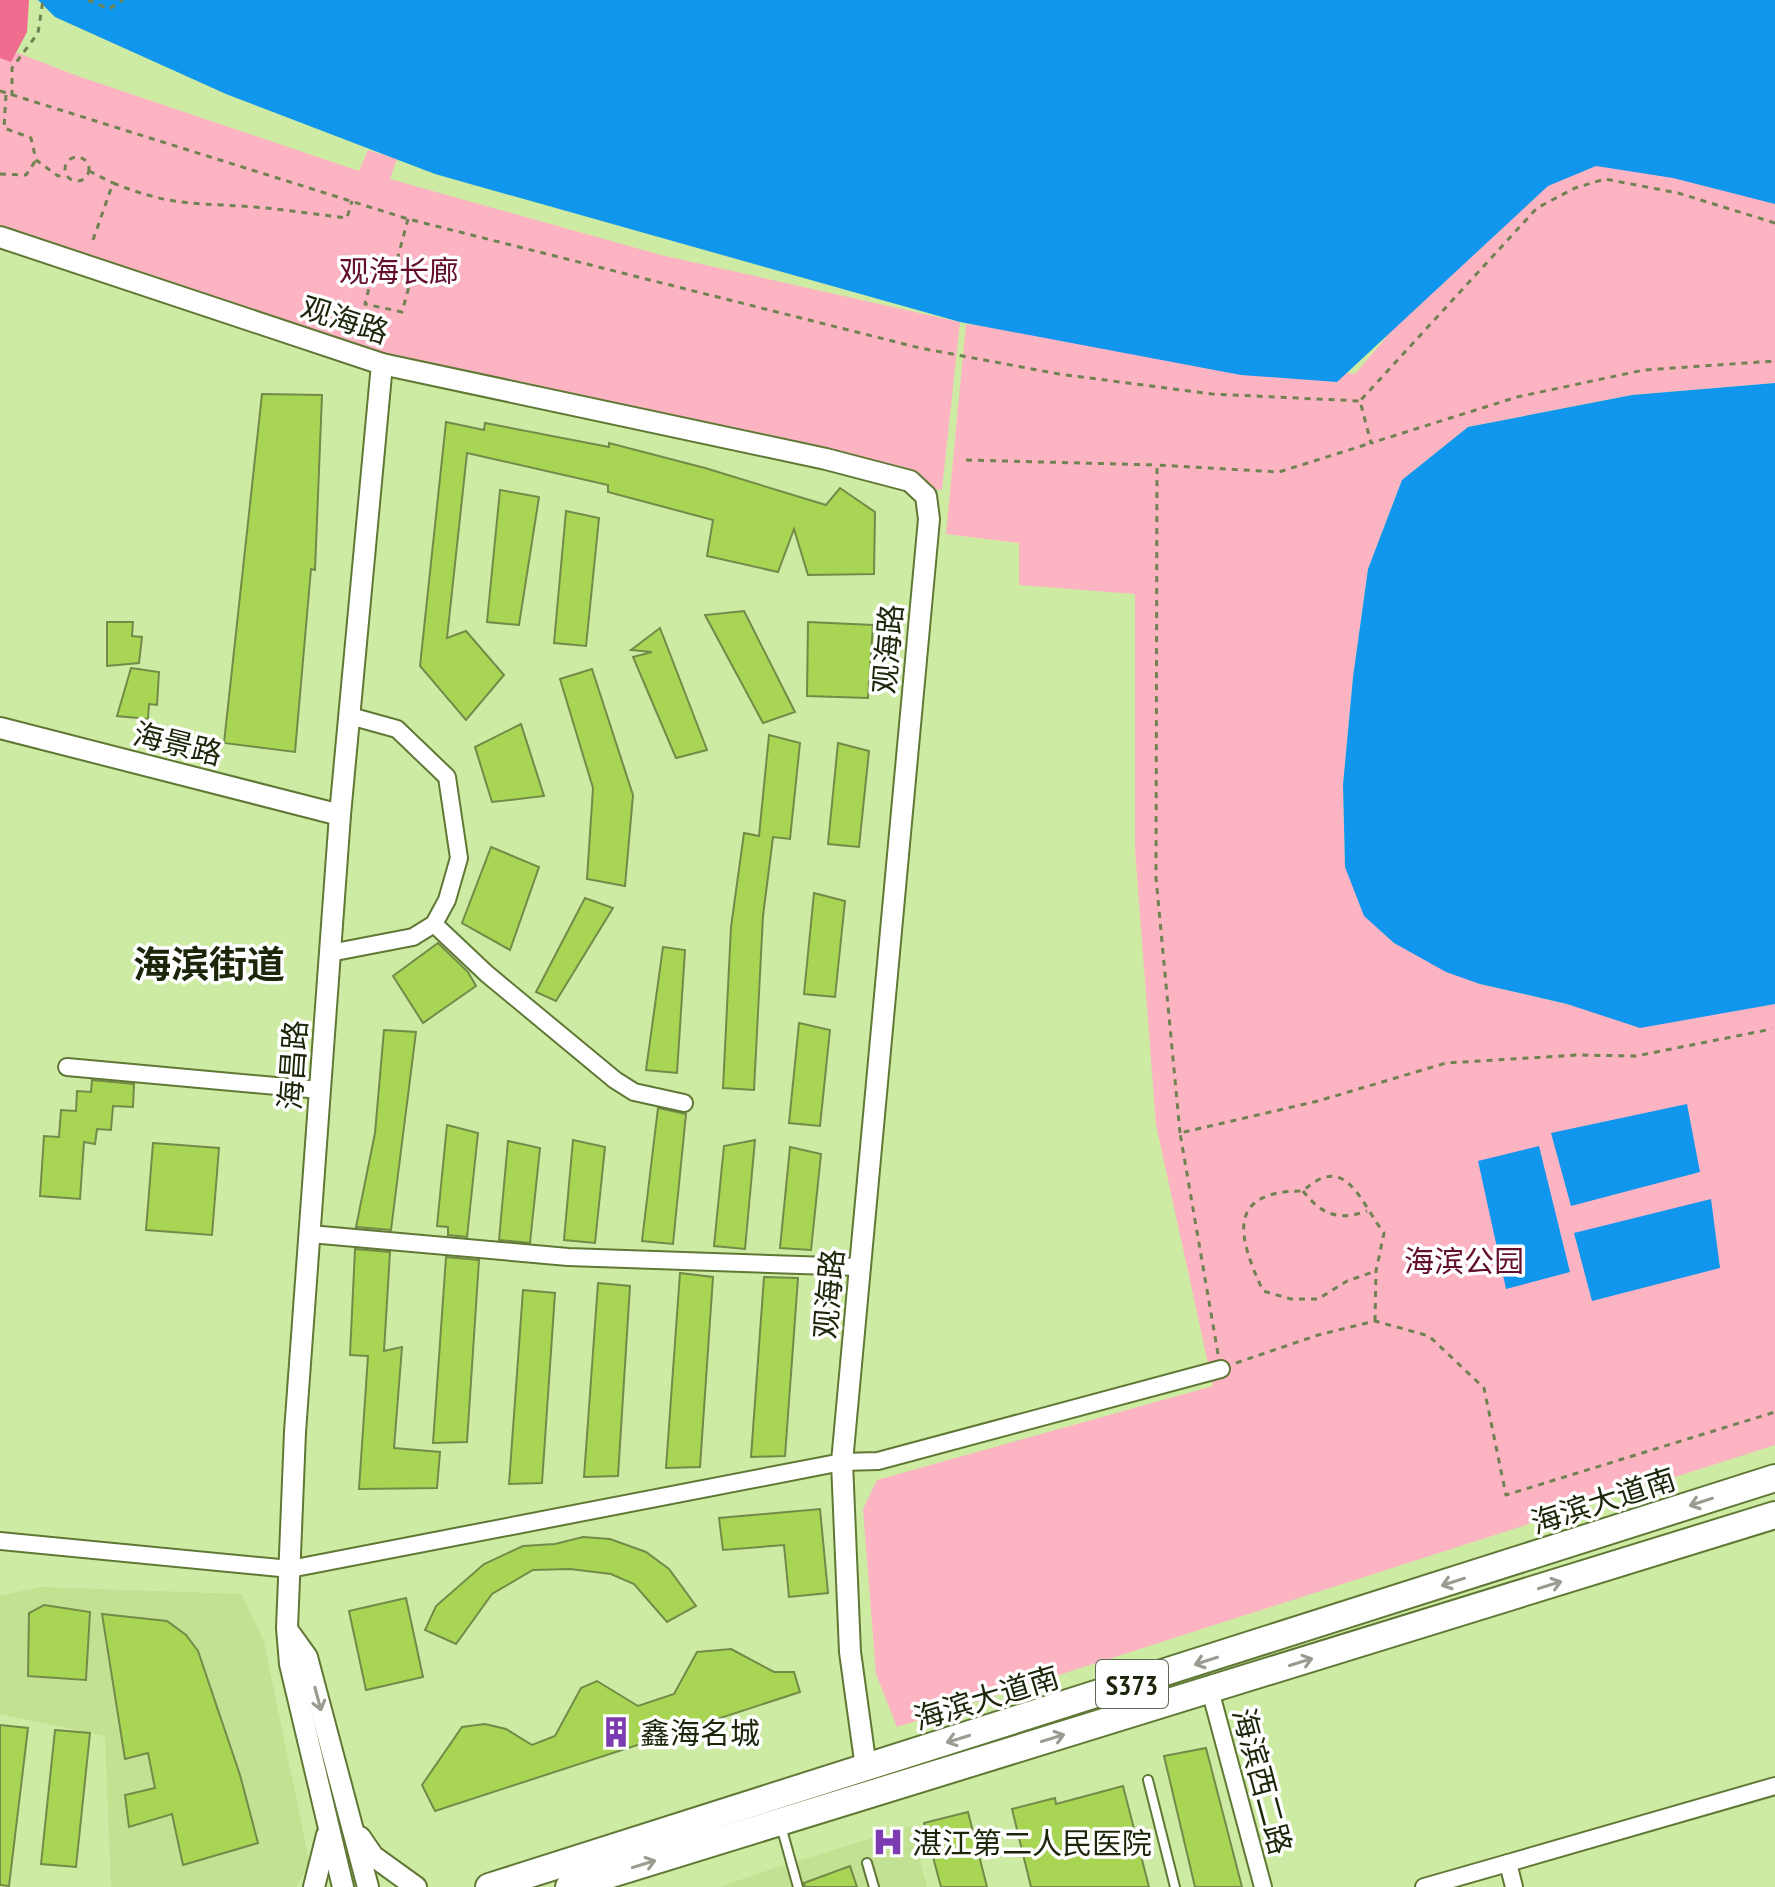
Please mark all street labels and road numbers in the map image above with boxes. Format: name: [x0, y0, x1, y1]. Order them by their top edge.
street label: 观海路: [296, 287, 394, 351]
street label: 观海路: [864, 602, 910, 696]
street label: 海景路: [130, 713, 226, 773]
street label: 海昌路: [269, 1019, 315, 1111]
street label: 观海路: [805, 1247, 851, 1341]
street label: 海滨大道南: [1526, 1458, 1680, 1542]
street label: 海滨大道南: [909, 1656, 1063, 1738]
road number: S373: [1096, 1660, 1168, 1708]
street label: 海滨西二路: [1225, 1704, 1301, 1858]

